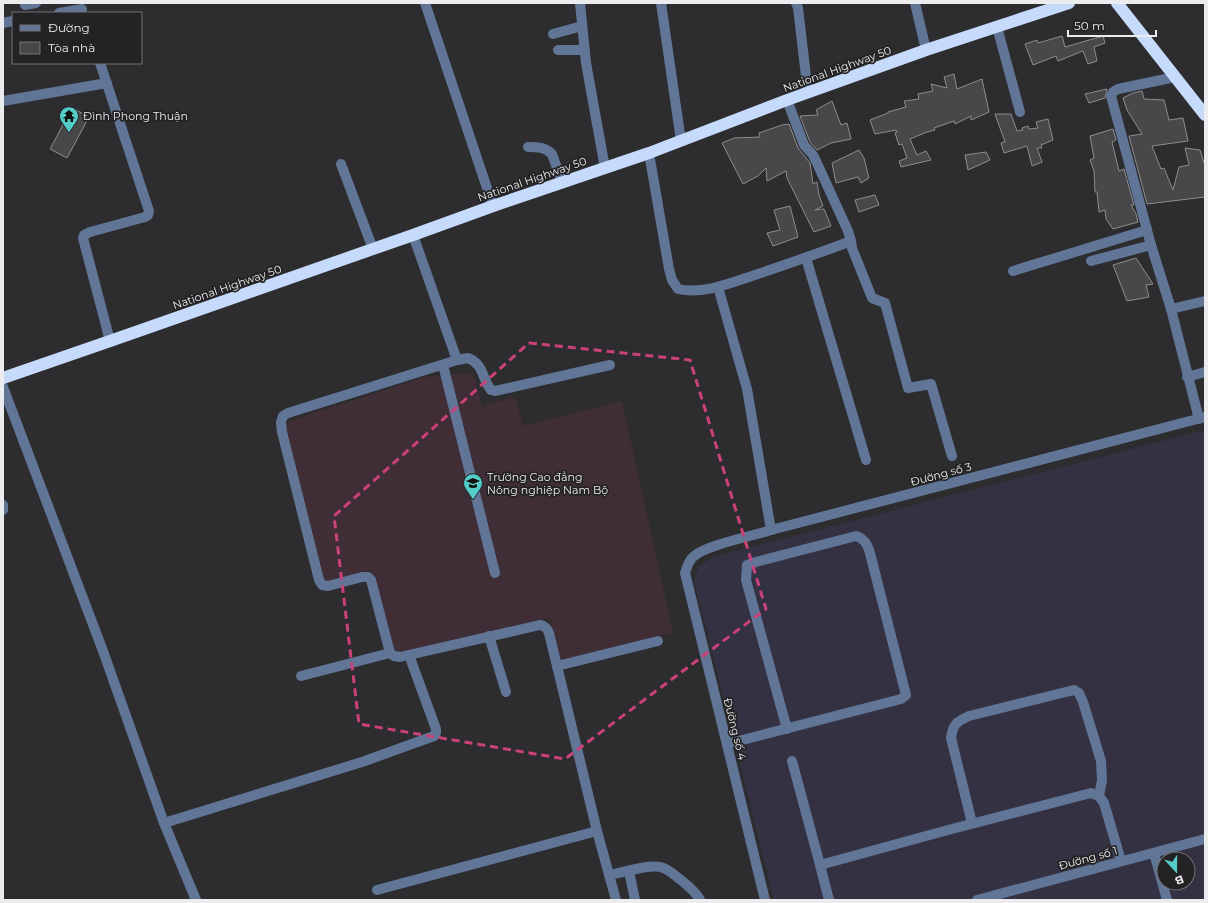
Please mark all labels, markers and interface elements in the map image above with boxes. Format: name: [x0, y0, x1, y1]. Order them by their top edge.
legend: [12, 12, 142, 64]
scale bar: [1068, 12, 1156, 38]
text: 50 m: [1074, 18, 1105, 33]
text: Đường: [48, 20, 90, 35]
text: Tòa nhà: [48, 40, 95, 55]
street label: National Highway 50: [781, 43, 893, 95]
temple icon: Đình Phong Thuận: [58, 105, 80, 133]
place label: Đình Phong Thuận: [83, 109, 188, 123]
street label: National Highway 50: [476, 154, 588, 204]
street label: National Highway 50: [171, 262, 283, 312]
street label: Đường số 3: [909, 459, 973, 489]
place label: Trường Cao đẳng Nông nghiệp Nam Bộ: [487, 470, 608, 497]
school or university icon: Trường Cao đẳng Nông nghiệp Nam Bộ: [462, 472, 484, 500]
street label: Đường số 4: [721, 696, 750, 762]
street label: Đường số 1: [1057, 843, 1119, 873]
north arrow: [1156, 851, 1196, 891]
text: B: [1173, 872, 1186, 888]

